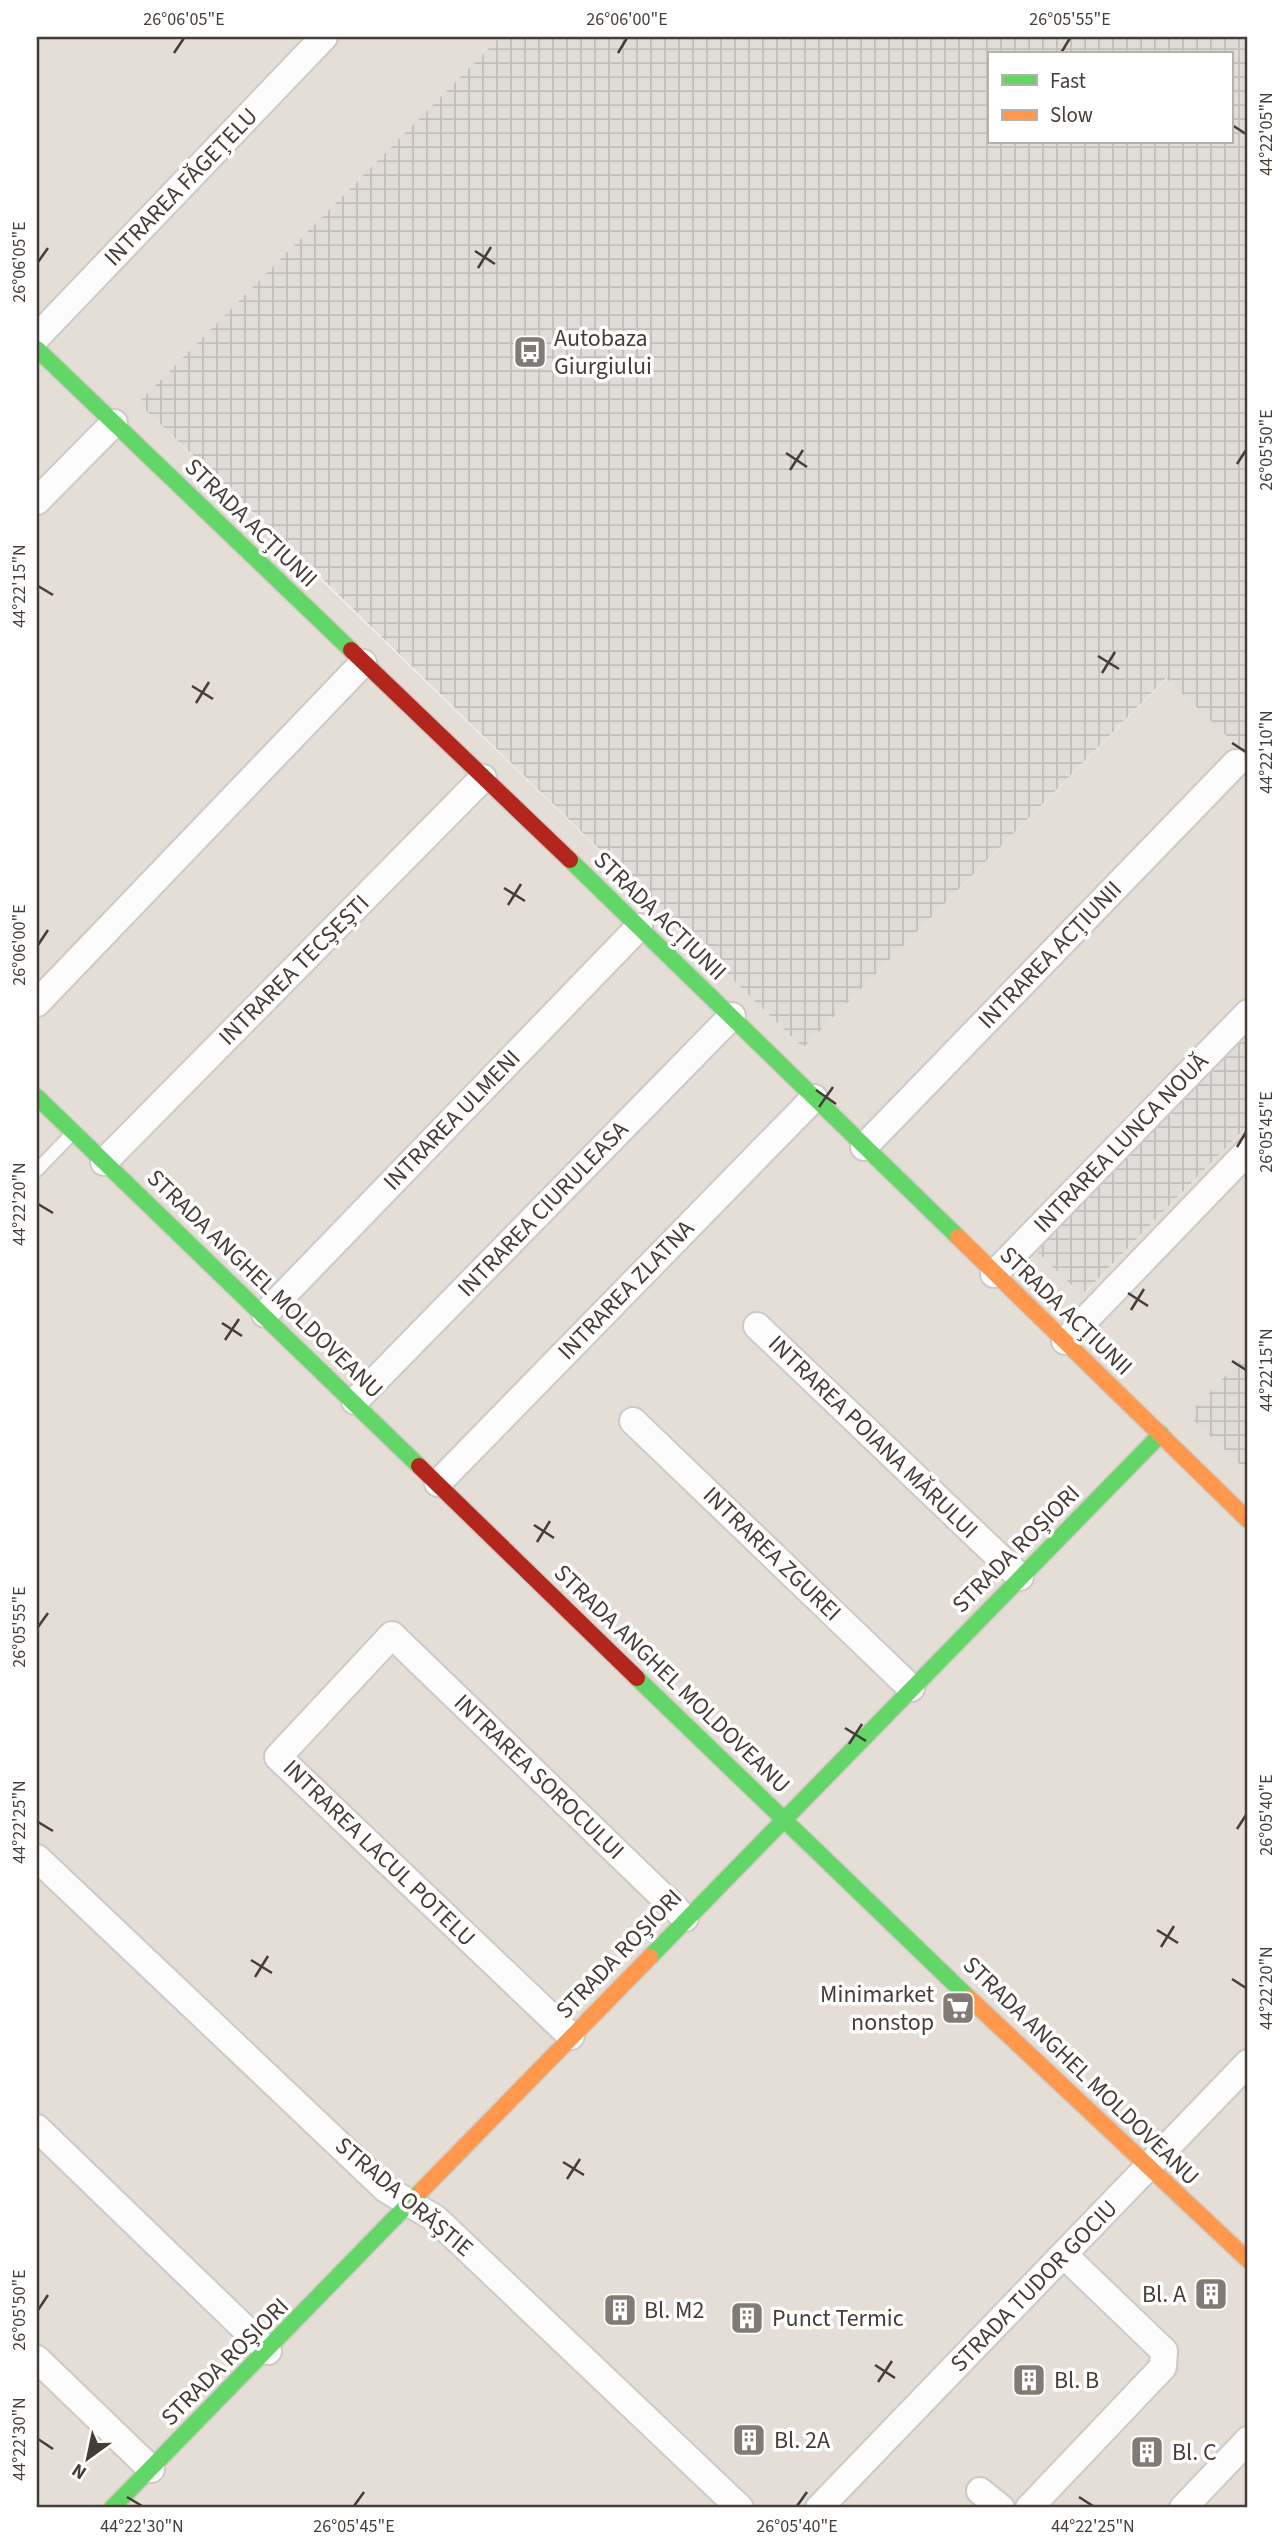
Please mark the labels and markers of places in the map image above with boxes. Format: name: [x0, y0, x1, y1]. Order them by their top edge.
place label: Autobaza Giurgiului: [554, 321, 652, 384]
bus stop icon: Autobaza Giurgiului: [511, 333, 549, 371]
place label: Minimarket nonstop: [820, 1977, 934, 2040]
supermarket icon: Minimarket nonstop: [939, 1989, 977, 2027]
building icon: Bl. A: [1192, 2275, 1230, 2313]
place label: Bl. A: [1142, 2277, 1186, 2312]
building icon: Bl. M2: [601, 2291, 639, 2329]
place label: Bl. M2: [644, 2293, 704, 2328]
building icon: Punct Termic: [728, 2299, 766, 2337]
place label: Punct Termic: [772, 2301, 904, 2336]
building icon: Bl. B: [1010, 2361, 1048, 2399]
place label: Bl. B: [1054, 2363, 1099, 2398]
building icon: Bl. 2A: [730, 2421, 768, 2459]
place label: Bl. 2A: [774, 2423, 830, 2458]
building icon: Bl. C: [1128, 2433, 1166, 2471]
place label: Bl. C: [1172, 2435, 1217, 2470]

